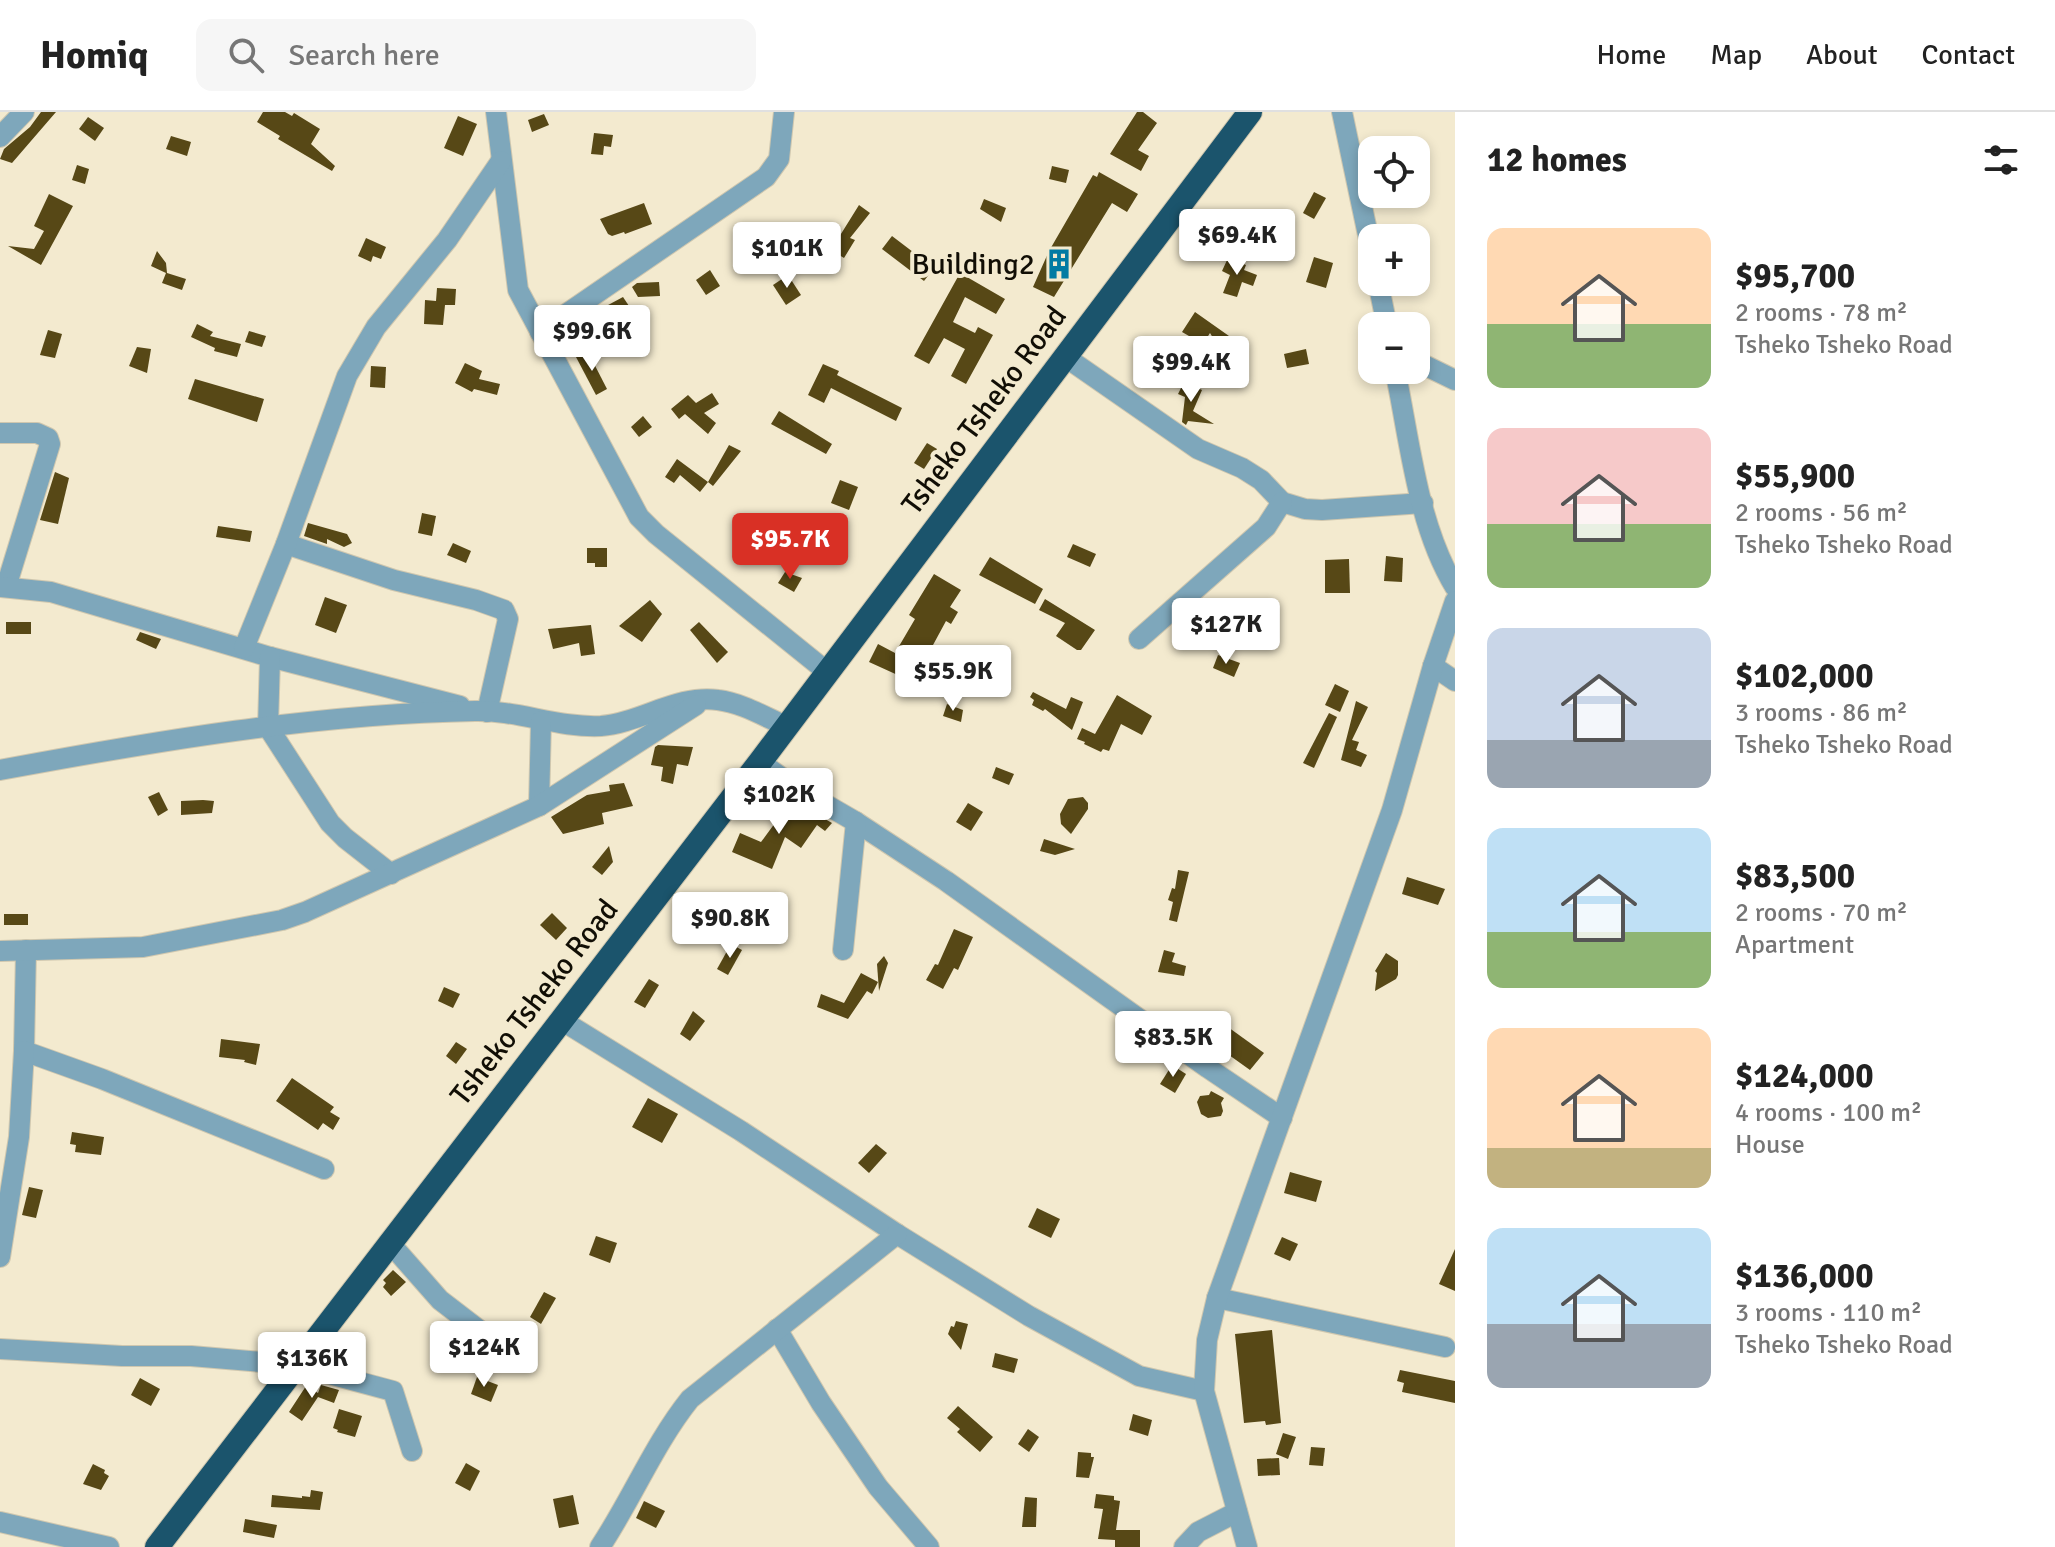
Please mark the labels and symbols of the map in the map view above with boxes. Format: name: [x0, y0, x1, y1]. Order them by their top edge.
pin: $69.4K: [1172, 209, 1302, 277]
pin: $101K: [731, 222, 843, 290]
place label: Building2: [911, 246, 1035, 283]
building icon: Building2: [1042, 247, 1076, 281]
street label: Tsheko Tsheko Road: [894, 299, 1075, 522]
pin: $99.6K: [527, 305, 657, 373]
pin: $99.4K: [1126, 336, 1256, 404]
pin: $95.7K: [725, 513, 855, 581]
pin: $127K: [1170, 598, 1282, 666]
pin: $55.9K: [888, 645, 1018, 713]
pin: $102K: [723, 768, 835, 836]
street label: Tsheko Tsheko Road: [442, 892, 626, 1113]
pin: $90.8K: [665, 892, 795, 960]
pin: $83.5K: [1108, 1011, 1238, 1079]
pin: $124K: [428, 1321, 540, 1389]
pin: $136K: [256, 1332, 368, 1400]

